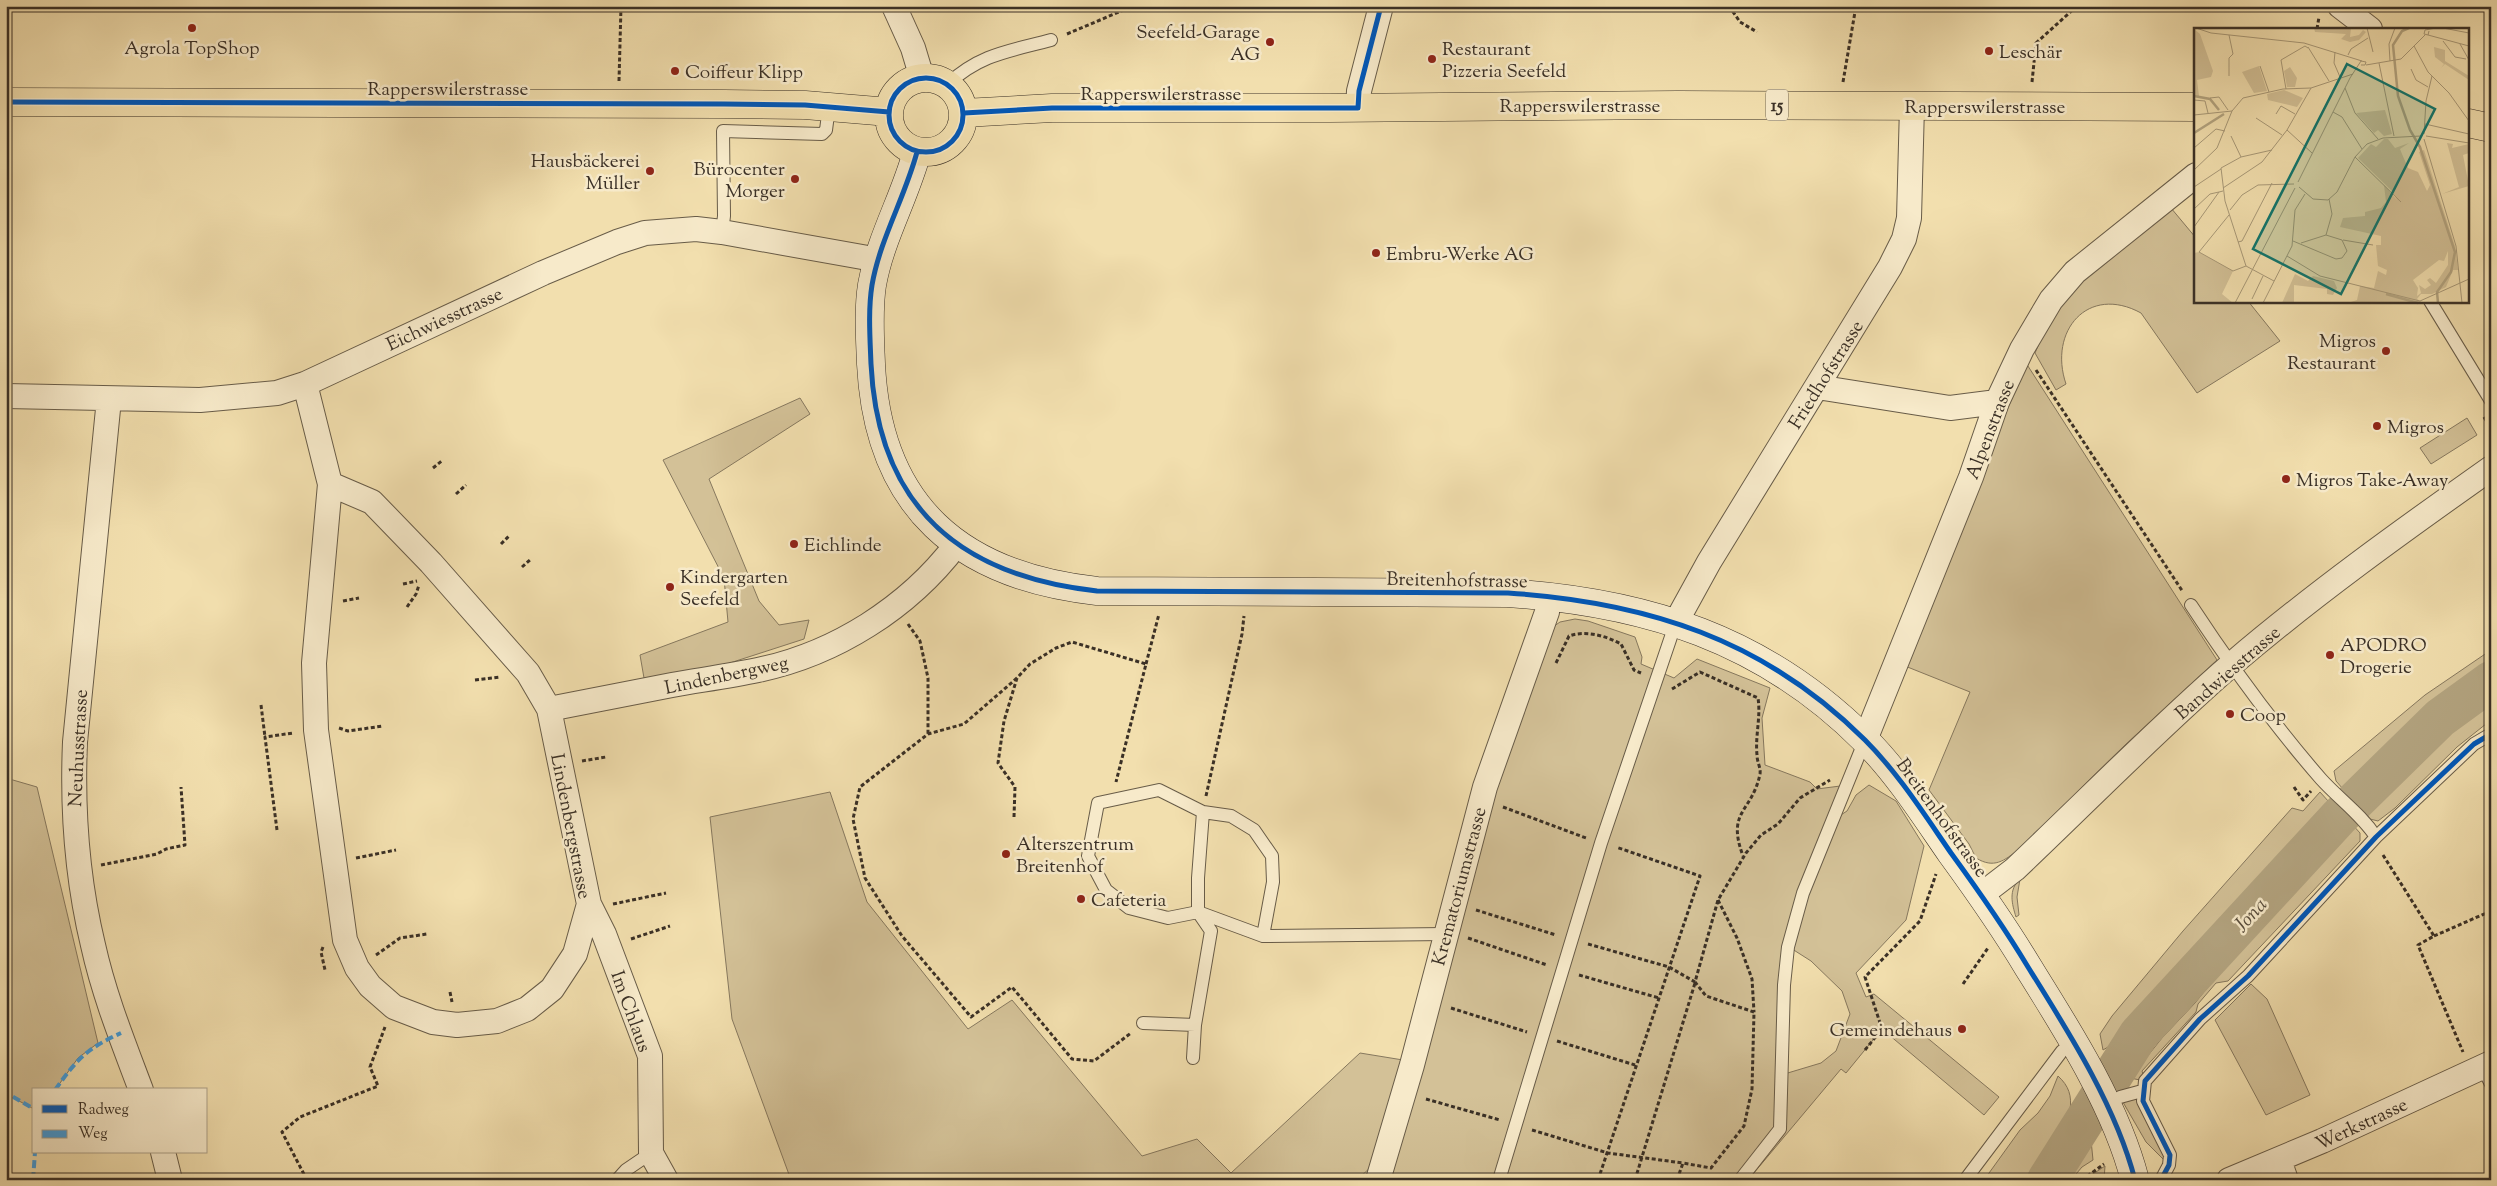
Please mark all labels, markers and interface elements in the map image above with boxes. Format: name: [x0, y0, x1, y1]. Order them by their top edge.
place label: Seefeld-Garage AG: [1136, 20, 1260, 69]
marker: Agrola TopShop: [186, 22, 198, 34]
inset map: [2194, 28, 2470, 302]
place label: Agrola TopShop: [124, 36, 260, 63]
marker: Seefeld-Garage AG: [1264, 36, 1276, 48]
place label: Restaurant Pizzeria Seefeld: [1442, 37, 1566, 86]
place label: Leschär: [1999, 40, 2062, 67]
marker: Leschär: [1983, 45, 1995, 57]
marker: Restaurant Pizzeria Seefeld: [1426, 53, 1438, 65]
place label: Coiffeur Klipp: [685, 60, 803, 87]
marker: Coiffeur Klipp: [669, 65, 681, 77]
street label: Rapperswilerstrasse: [368, 77, 529, 104]
street label: Rapperswilerstrasse: [1081, 82, 1242, 109]
road number: 15: [1766, 90, 1788, 120]
street label: Rapperswilerstrasse: [1500, 94, 1661, 121]
street label: Rapperswilerstrasse: [1905, 95, 2066, 122]
place label: Hausbäckerei Müller: [531, 149, 640, 198]
place label: Bürocenter Morger: [694, 157, 785, 206]
marker: Hausbäckerei Müller: [644, 165, 656, 177]
marker: Bürocenter Morger: [789, 173, 801, 185]
place label: Embru-Werke AG: [1386, 242, 1534, 269]
marker: Embru-Werke AG: [1370, 247, 1382, 259]
street label: Eichwiesstrasse: [382, 281, 508, 359]
street label: Friedhofstrasse: [1783, 316, 1871, 435]
place label: Migros Restaurant: [2287, 329, 2376, 378]
marker: Migros Restaurant: [2380, 345, 2392, 357]
street label: Alpenstrasse: [1960, 376, 2023, 484]
place label: Migros: [2387, 415, 2444, 442]
marker: Migros: [2371, 420, 2383, 432]
place label: Migros Take-Away: [2296, 468, 2449, 495]
marker: Migros Take-Away: [2280, 473, 2292, 485]
place label: Eichlinde: [804, 533, 882, 560]
marker: Eichlinde: [788, 538, 800, 550]
place label: Kindergarten Seefeld: [680, 565, 788, 614]
street label: Breitenhofstrasse: [1386, 567, 1528, 596]
marker: Kindergarten Seefeld: [664, 581, 676, 593]
street label: Bandwiesstrasse: [2170, 620, 2287, 727]
place label: APODRO Drogerie: [2340, 633, 2427, 682]
marker: APODRO Drogerie: [2324, 649, 2336, 661]
street label: Lindenbergweg: [662, 650, 791, 703]
street label: Neuhusstrasse: [63, 689, 96, 808]
place label: Coop: [2240, 703, 2286, 730]
marker: Coop: [2224, 708, 2236, 720]
street label: Lindenbergstrasse: [542, 751, 597, 902]
street label: Breitenhofstrasse: [1889, 753, 1994, 884]
street label: Krematoriumstrasse: [1426, 804, 1495, 969]
place label: Alterszentrum Breitenhof: [1016, 832, 1134, 881]
marker: Alterszentrum Breitenhof: [1000, 848, 1012, 860]
place label: Cafeteria: [1091, 888, 1167, 915]
water label: Jona: [2228, 892, 2275, 940]
marker: Cafeteria: [1075, 893, 1087, 905]
street label: Im Chlaus: [602, 967, 657, 1056]
place label: Gemeindehaus: [1829, 1018, 1952, 1045]
marker: Gemeindehaus: [1956, 1023, 1968, 1035]
legend: [32, 1088, 208, 1154]
street label: Werkstrasse: [2311, 1092, 2413, 1158]
text: Radweg: [78, 1100, 129, 1121]
text: Weg: [78, 1124, 108, 1145]

